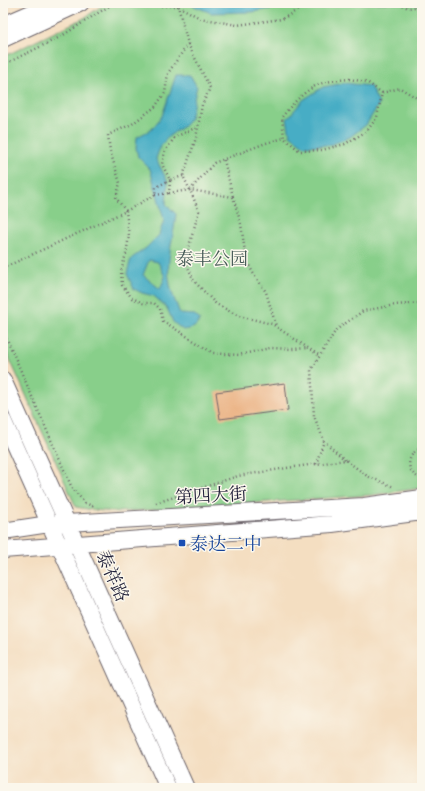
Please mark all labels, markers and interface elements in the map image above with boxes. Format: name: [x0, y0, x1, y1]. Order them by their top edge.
park label: 泰丰公园: [176, 247, 248, 270]
street label: 第四大街: [174, 482, 248, 508]
place label: 泰达二中: [190, 532, 262, 555]
marker: 泰达二中: [177, 538, 187, 548]
street label: 泰祥路: [92, 547, 134, 605]

